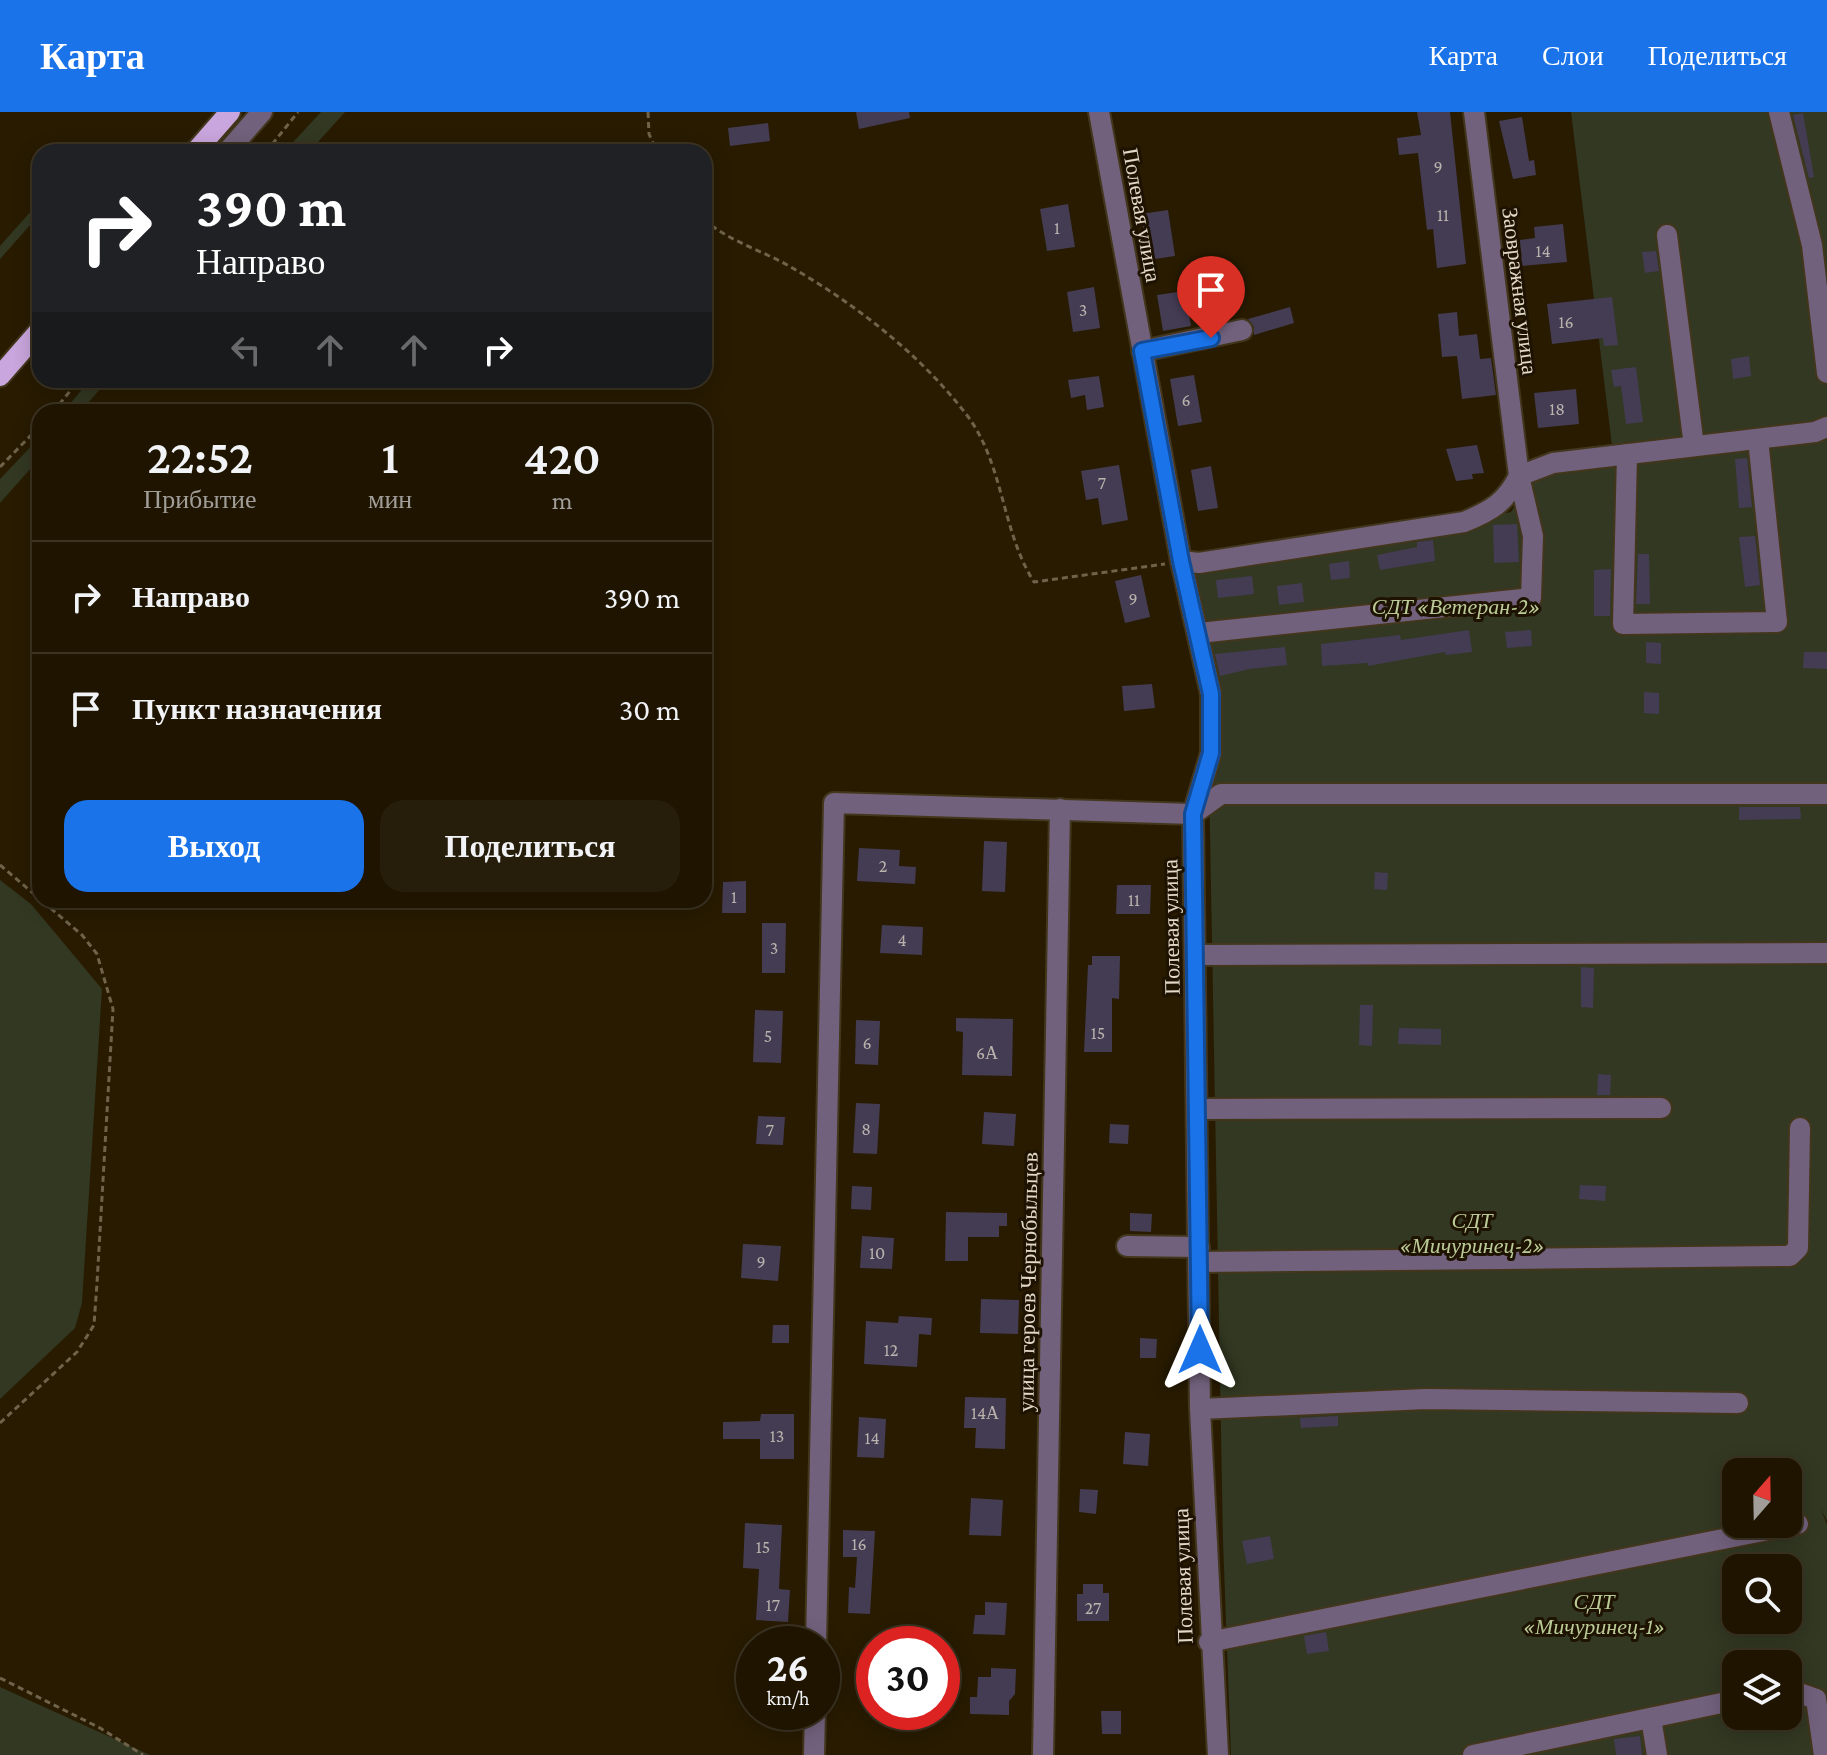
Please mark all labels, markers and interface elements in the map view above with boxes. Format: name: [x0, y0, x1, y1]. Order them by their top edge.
text: Карта: [40, 35, 145, 77]
text: Карта: [1429, 40, 1498, 71]
text: Слои: [1542, 40, 1604, 71]
text: Поделиться: [1648, 40, 1787, 71]
street label: Полевая улица: [1118, 146, 1166, 284]
house number: 9: [1433, 157, 1443, 177]
icon: right: [64, 176, 168, 280]
text: 390 m: [196, 176, 346, 238]
house number: 11: [1437, 205, 1449, 225]
street label: Заовражная улица: [1497, 206, 1543, 376]
house number: 1: [1054, 218, 1060, 238]
house number: 14: [1535, 241, 1551, 261]
text: Направо: [196, 242, 326, 282]
pin: [1177, 256, 1245, 338]
icon: arrive: [1189, 268, 1233, 312]
house number: 3: [1079, 300, 1087, 320]
house number: 16: [1558, 312, 1574, 332]
icon: left: [224, 328, 268, 372]
icon: ahead: [308, 328, 352, 372]
icon: ahead: [392, 328, 436, 372]
icon: right: [476, 328, 520, 372]
house number: 6: [1181, 390, 1191, 410]
house number: 18: [1549, 399, 1565, 419]
text: 22:52: [147, 430, 253, 483]
text: 1: [382, 430, 399, 483]
text: 420: [524, 431, 601, 484]
house number: 7: [1098, 473, 1106, 493]
text: Прибытие: [143, 485, 257, 514]
text: мин: [368, 485, 412, 514]
text: m: [552, 486, 573, 515]
icon: right: [64, 575, 108, 619]
text: Направо: [132, 580, 250, 613]
text: 390 m: [604, 581, 680, 614]
house number: 9: [1128, 589, 1138, 609]
park label: СДТ «Ветеран-2»: [1372, 594, 1540, 619]
icon: arrive: [64, 687, 108, 731]
text: Пункт назначения: [132, 692, 382, 725]
text: 30 m: [619, 693, 680, 726]
button: Выход: [64, 800, 364, 892]
button: Поделиться: [380, 800, 680, 892]
house number: 2: [879, 856, 887, 876]
street label: Полевая улица: [1157, 859, 1185, 995]
house number: 1: [731, 887, 737, 907]
house number: 11: [1128, 890, 1140, 910]
house number: 4: [897, 930, 907, 950]
house number: 3: [770, 938, 778, 958]
house number: 15: [1091, 1023, 1105, 1043]
house number: 5: [764, 1026, 772, 1046]
house number: 6: [862, 1033, 872, 1053]
house number: 6А: [976, 1043, 998, 1063]
house number: 8: [861, 1119, 871, 1139]
house number: 7: [766, 1120, 774, 1140]
street label: улица героев Чернобыльцев: [1013, 1152, 1043, 1412]
park label: СДТ «Мичуринец-2»: [1400, 1208, 1545, 1258]
house number: 10: [869, 1243, 885, 1263]
house number: 9: [756, 1252, 766, 1272]
position arrow: [1158, 1308, 1242, 1392]
house number: 12: [884, 1340, 898, 1360]
house number: 14А: [971, 1403, 999, 1423]
house number: 13: [770, 1426, 784, 1446]
house number: 14: [864, 1428, 880, 1448]
north arrow: [1722, 1458, 1802, 1538]
map controls: [1722, 1458, 1802, 1730]
street label: Полевая улица: [1168, 1507, 1198, 1644]
house number: 16: [851, 1534, 867, 1554]
house number: 15: [756, 1537, 770, 1557]
button: search: [1722, 1554, 1802, 1634]
park label: СДТ «Мичуринец-1»: [1523, 1589, 1665, 1639]
house number: 17: [766, 1595, 780, 1615]
house number: 27: [1085, 1598, 1101, 1618]
speed limit sign: 30: [856, 1626, 960, 1730]
text: 26: [767, 1645, 809, 1690]
button: layers: [1722, 1650, 1802, 1730]
text: km/h: [766, 1687, 810, 1709]

